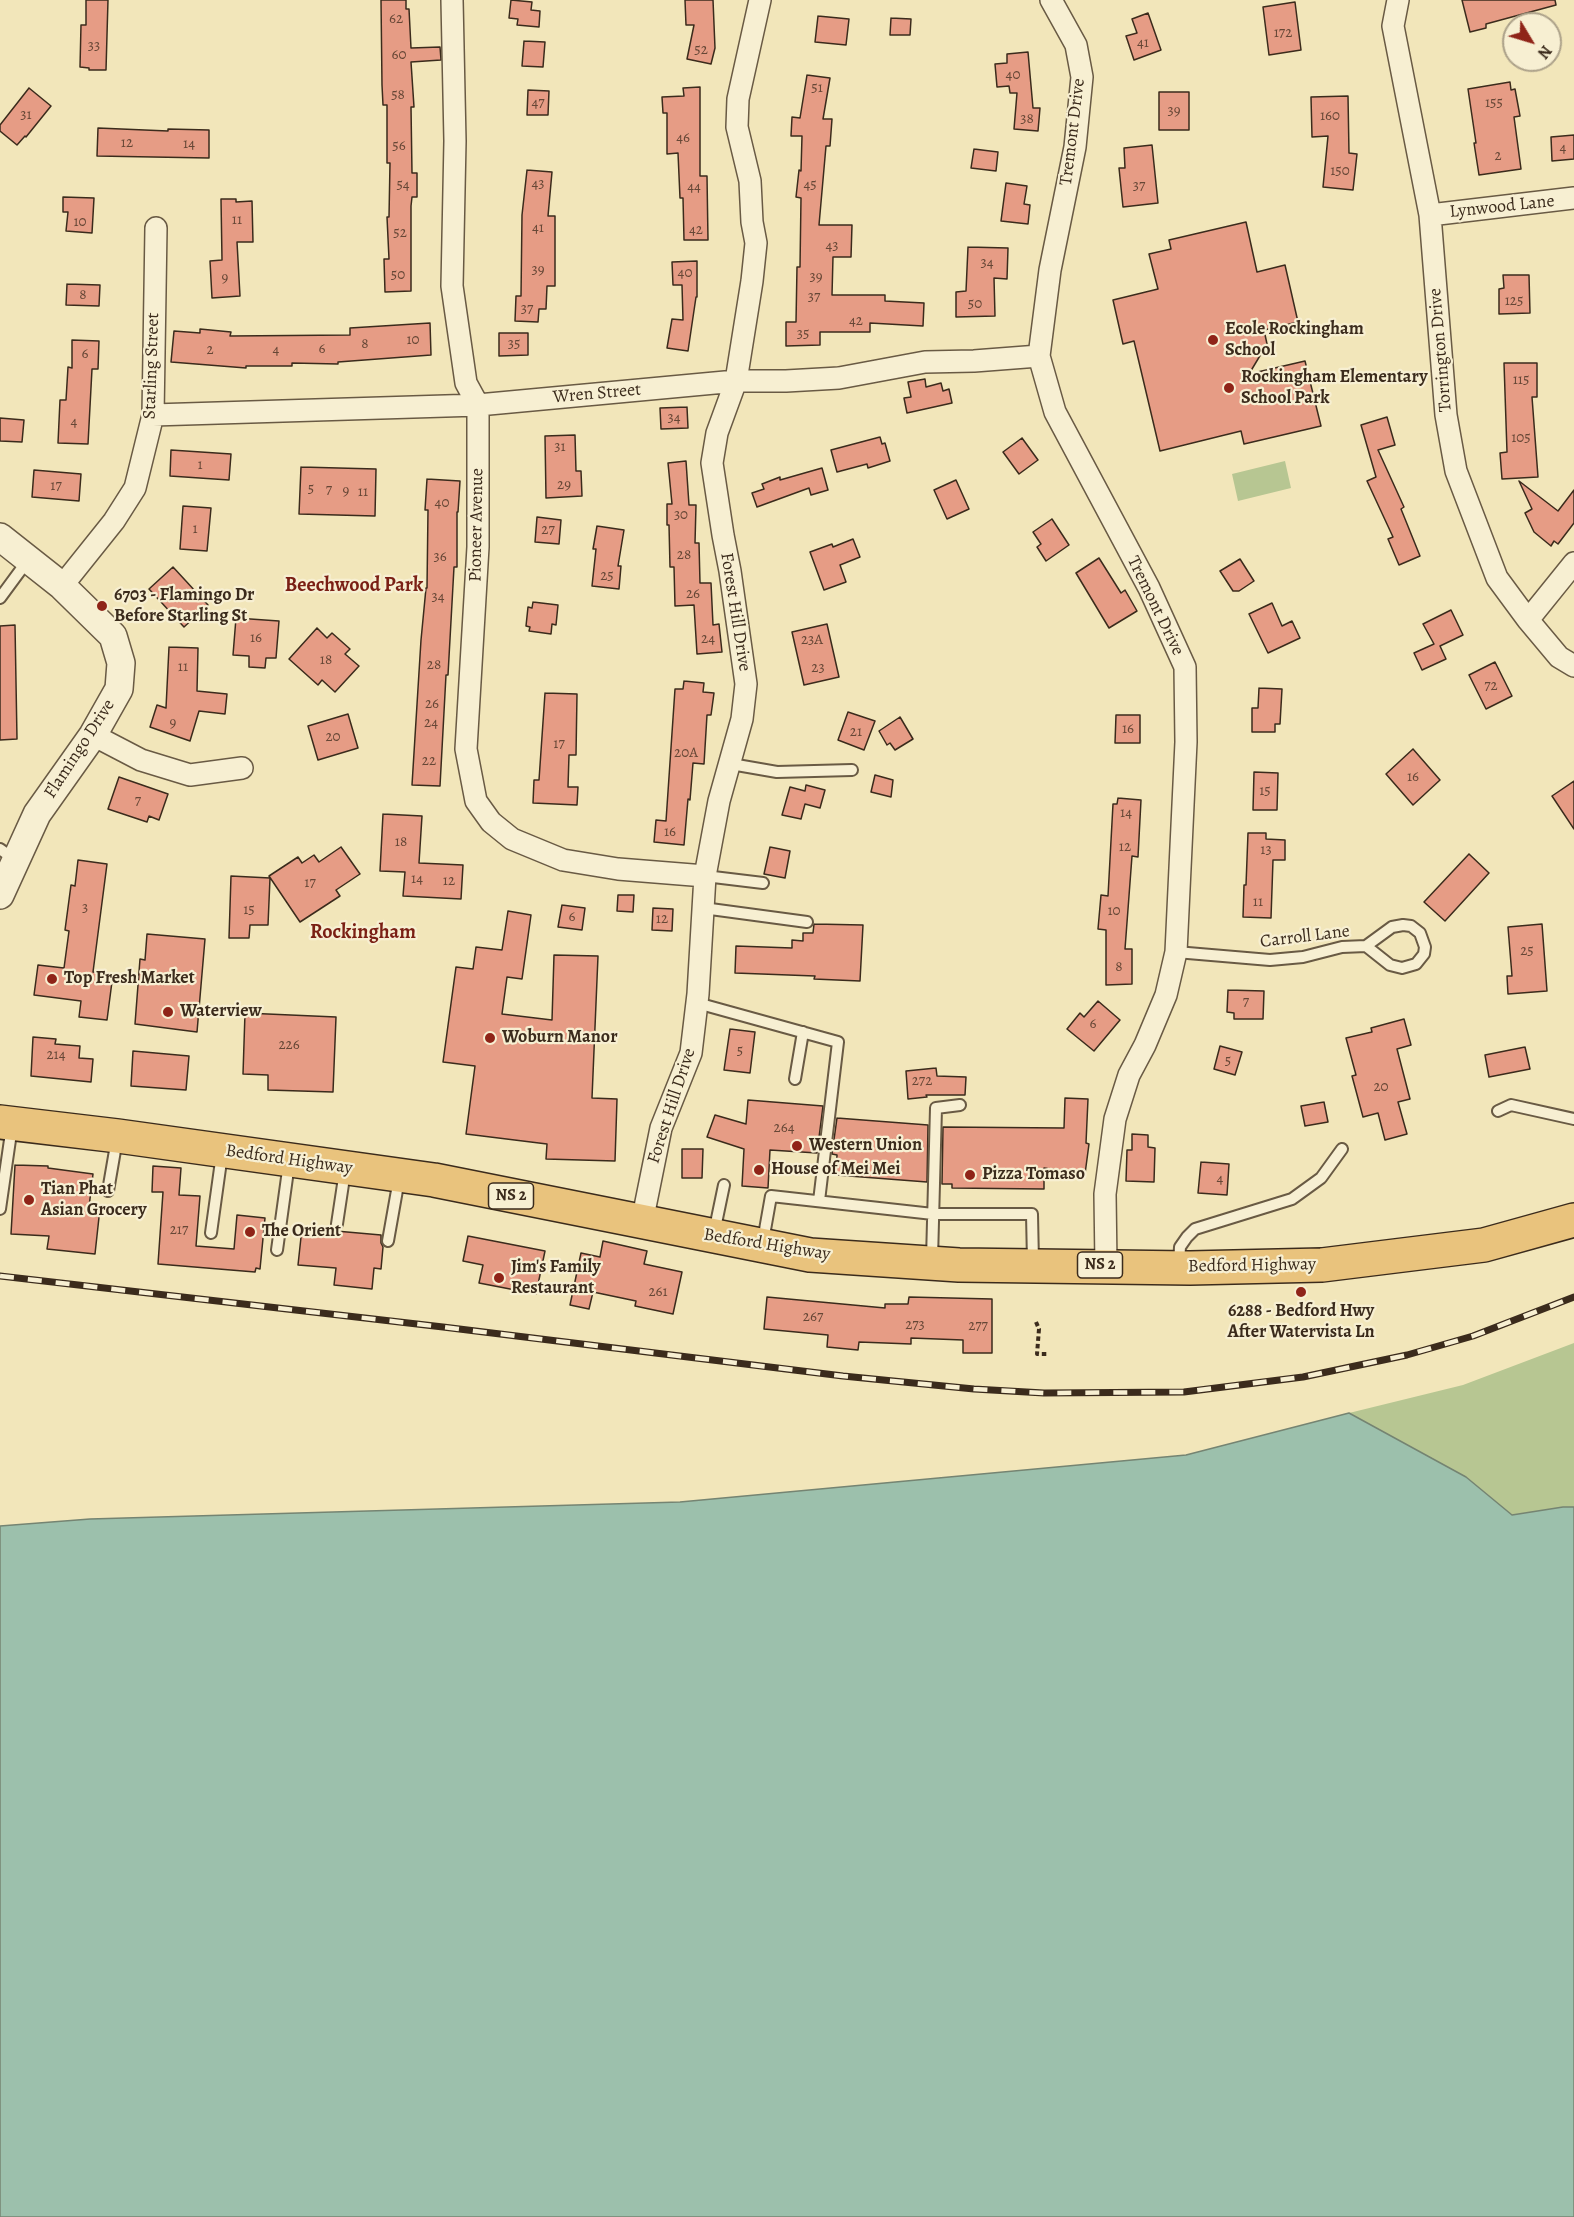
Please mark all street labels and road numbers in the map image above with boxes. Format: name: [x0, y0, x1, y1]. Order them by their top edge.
street label: Tremont Drive: [1056, 77, 1090, 187]
street label: Lynwood Lane: [1448, 191, 1556, 223]
street label: Torrington Drive: [1425, 287, 1457, 413]
street label: Starling Street: [139, 312, 165, 420]
street label: Wren Street: [552, 379, 642, 409]
street label: Pioneer Avenue: [465, 468, 489, 582]
street label: Forest Hill Drive: [715, 551, 755, 673]
street label: Tremont Drive: [1122, 553, 1188, 659]
street label: Flamingo Drive: [40, 695, 120, 803]
street label: Carroll Lane: [1259, 921, 1351, 953]
street label: Forest Hill Drive: [643, 1046, 701, 1166]
street label: Bedford Highway: [224, 1140, 354, 1180]
road number: NS 2: [488, 1183, 534, 1209]
street label: Bedford Highway: [702, 1224, 832, 1266]
road number: NS 2: [1078, 1252, 1122, 1278]
street label: Bedford Highway: [1188, 1254, 1316, 1278]

